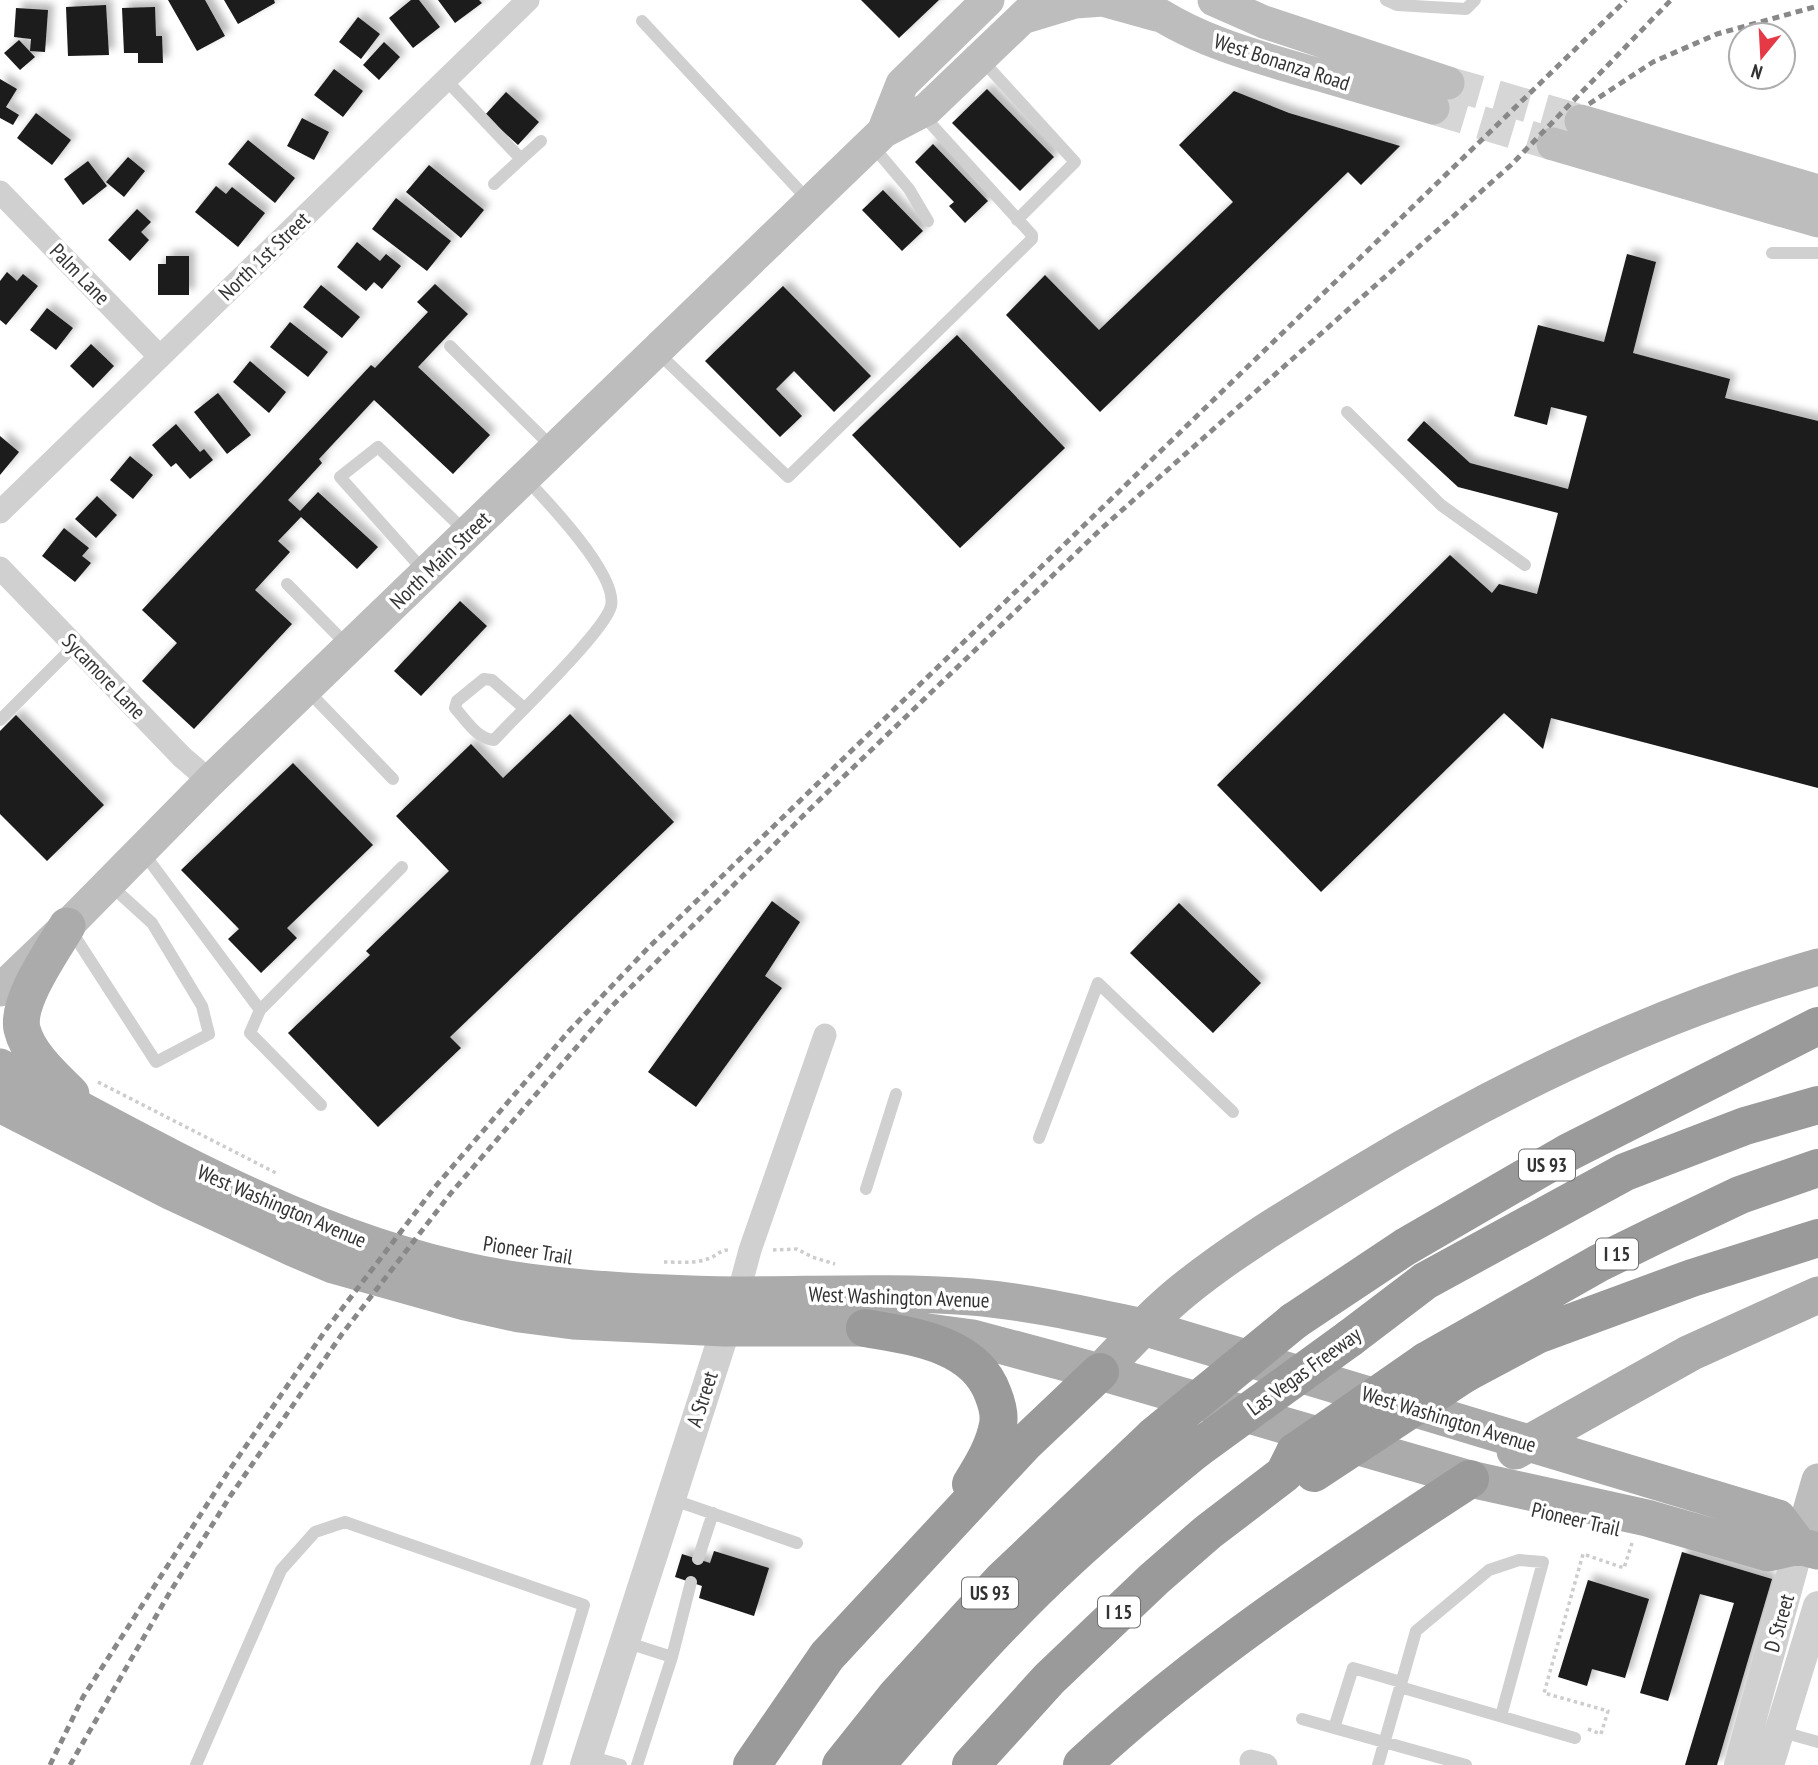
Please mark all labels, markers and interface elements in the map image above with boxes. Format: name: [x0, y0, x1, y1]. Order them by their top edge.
north arrow: [1727, 21, 1797, 91]
street label: West Bonanza Road: [1211, 27, 1353, 97]
text: N: [1748, 59, 1765, 85]
street label: North 1st Street: [213, 206, 315, 306]
street label: Palm Lane: [44, 238, 116, 310]
street label: North Main Street: [384, 505, 496, 615]
street label: Sycamore Lane: [56, 627, 152, 725]
road number: US 93: [1519, 1149, 1575, 1180]
street label: West Washington Avenue: [193, 1158, 371, 1254]
street label: Pioneer Trail: [481, 1230, 575, 1270]
road number: I 15: [1596, 1238, 1638, 1270]
street label: West Washington Avenue: [808, 1280, 990, 1314]
street label: Las Vegas Freeway: [1242, 1321, 1366, 1421]
street label: A Street: [680, 1367, 724, 1430]
street label: West Washington Avenue: [1359, 1380, 1539, 1458]
street label: Pioneer Trail: [1529, 1496, 1623, 1542]
road number: US 93: [962, 1578, 1018, 1609]
street label: D Street: [1758, 1591, 1800, 1655]
road number: I 15: [1098, 1596, 1140, 1628]

